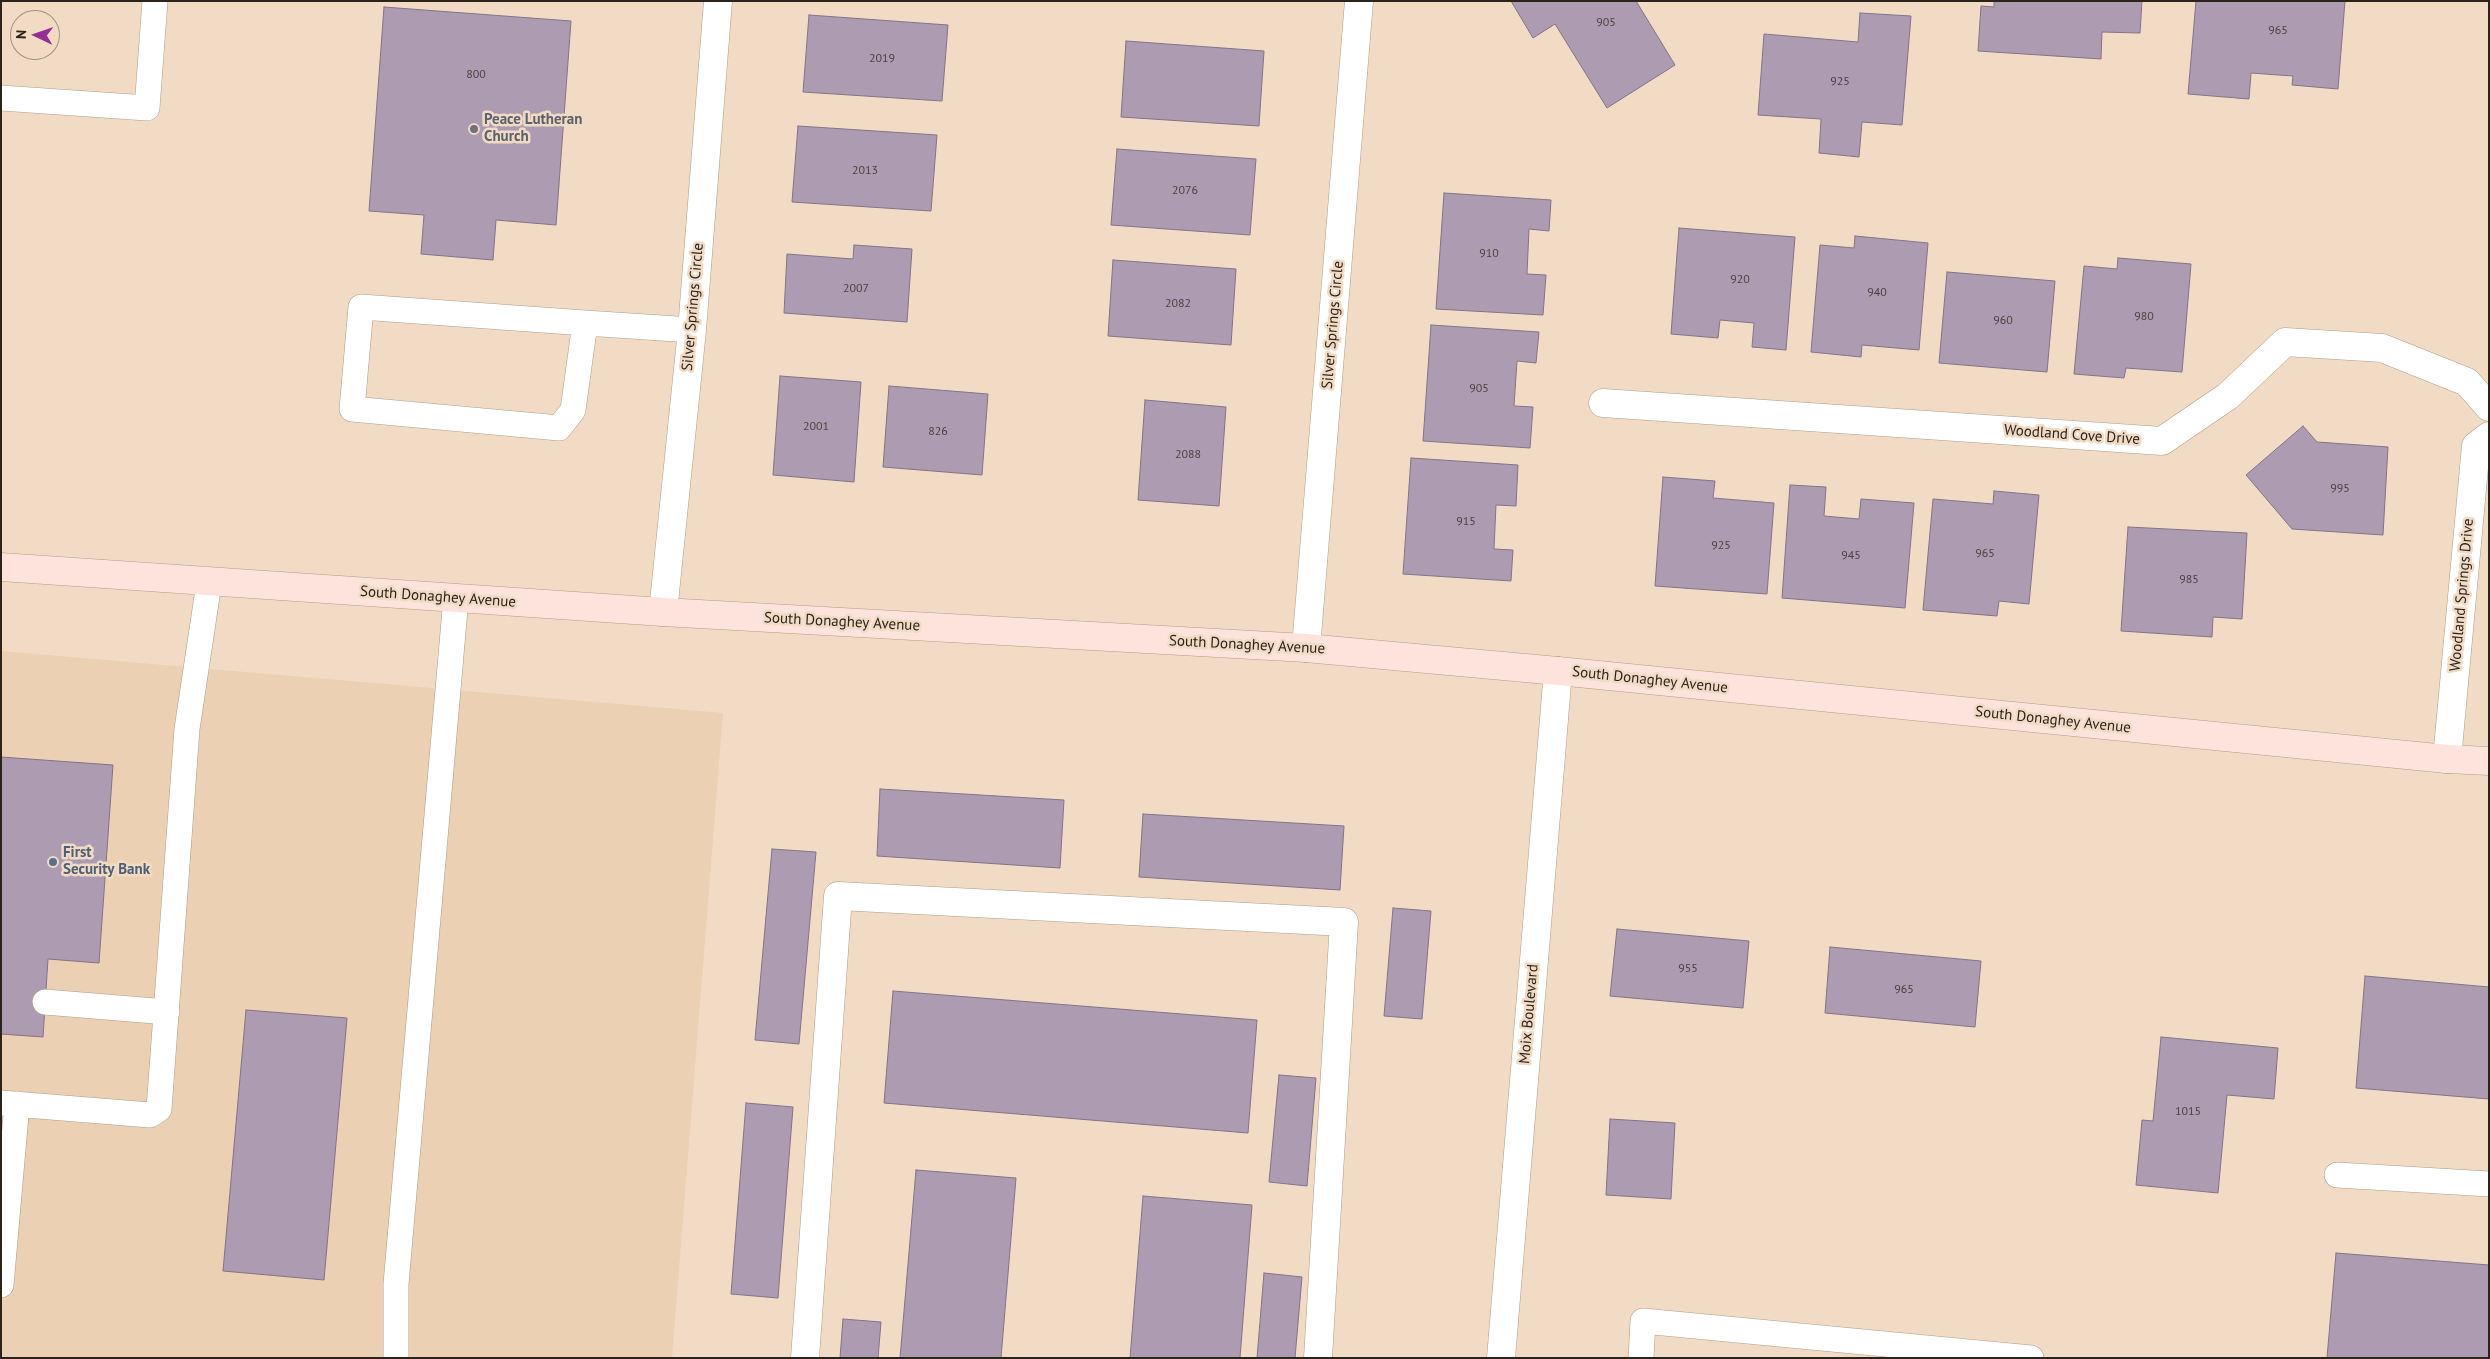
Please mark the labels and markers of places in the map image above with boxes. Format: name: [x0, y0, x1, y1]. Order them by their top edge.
place label: Peace Lutheran Church: [484, 111, 582, 146]
marker: Peace Lutheran Church: [468, 123, 480, 135]
place label: First Security Bank: [63, 844, 150, 879]
marker: First Security Bank: [47, 856, 59, 868]

